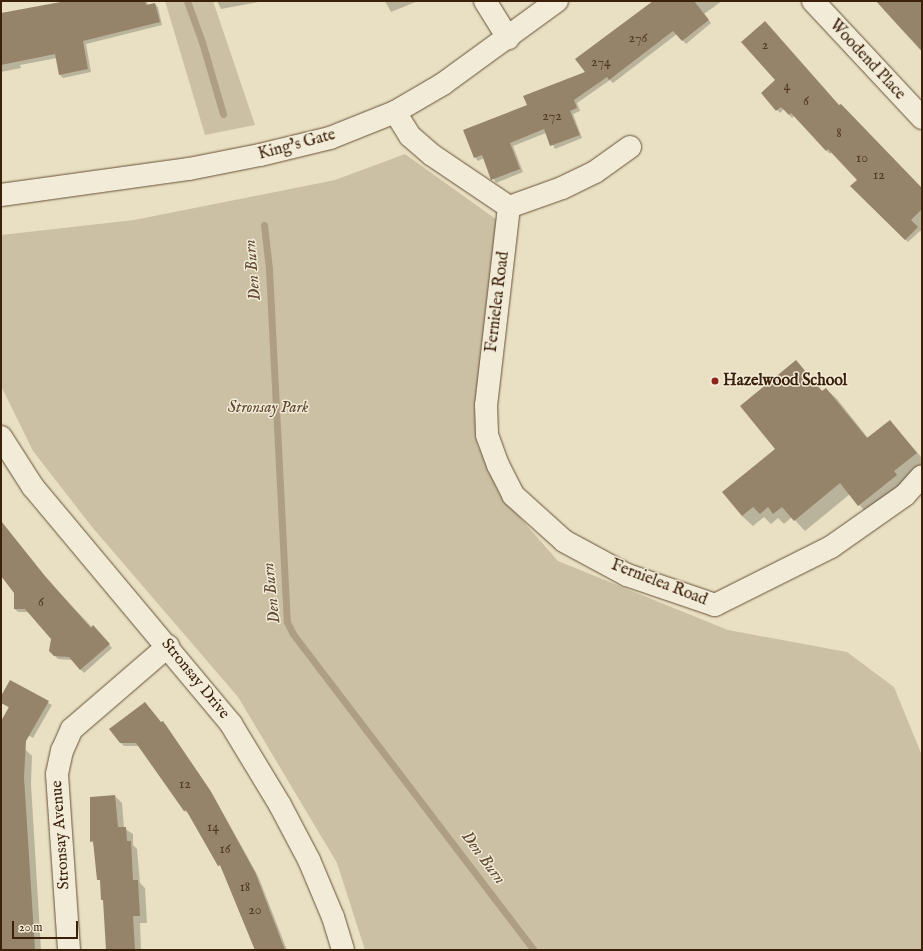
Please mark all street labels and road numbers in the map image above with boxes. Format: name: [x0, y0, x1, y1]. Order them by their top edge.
street label: Woodend Place: [825, 16, 909, 104]
street label: King's Gate: [256, 125, 338, 165]
street label: Fernielea Road: [482, 250, 514, 354]
street label: Fernielea Road: [608, 556, 710, 610]
street label: Stronsay Drive: [157, 635, 233, 723]
street label: Stronsay Avenue: [48, 780, 74, 890]

